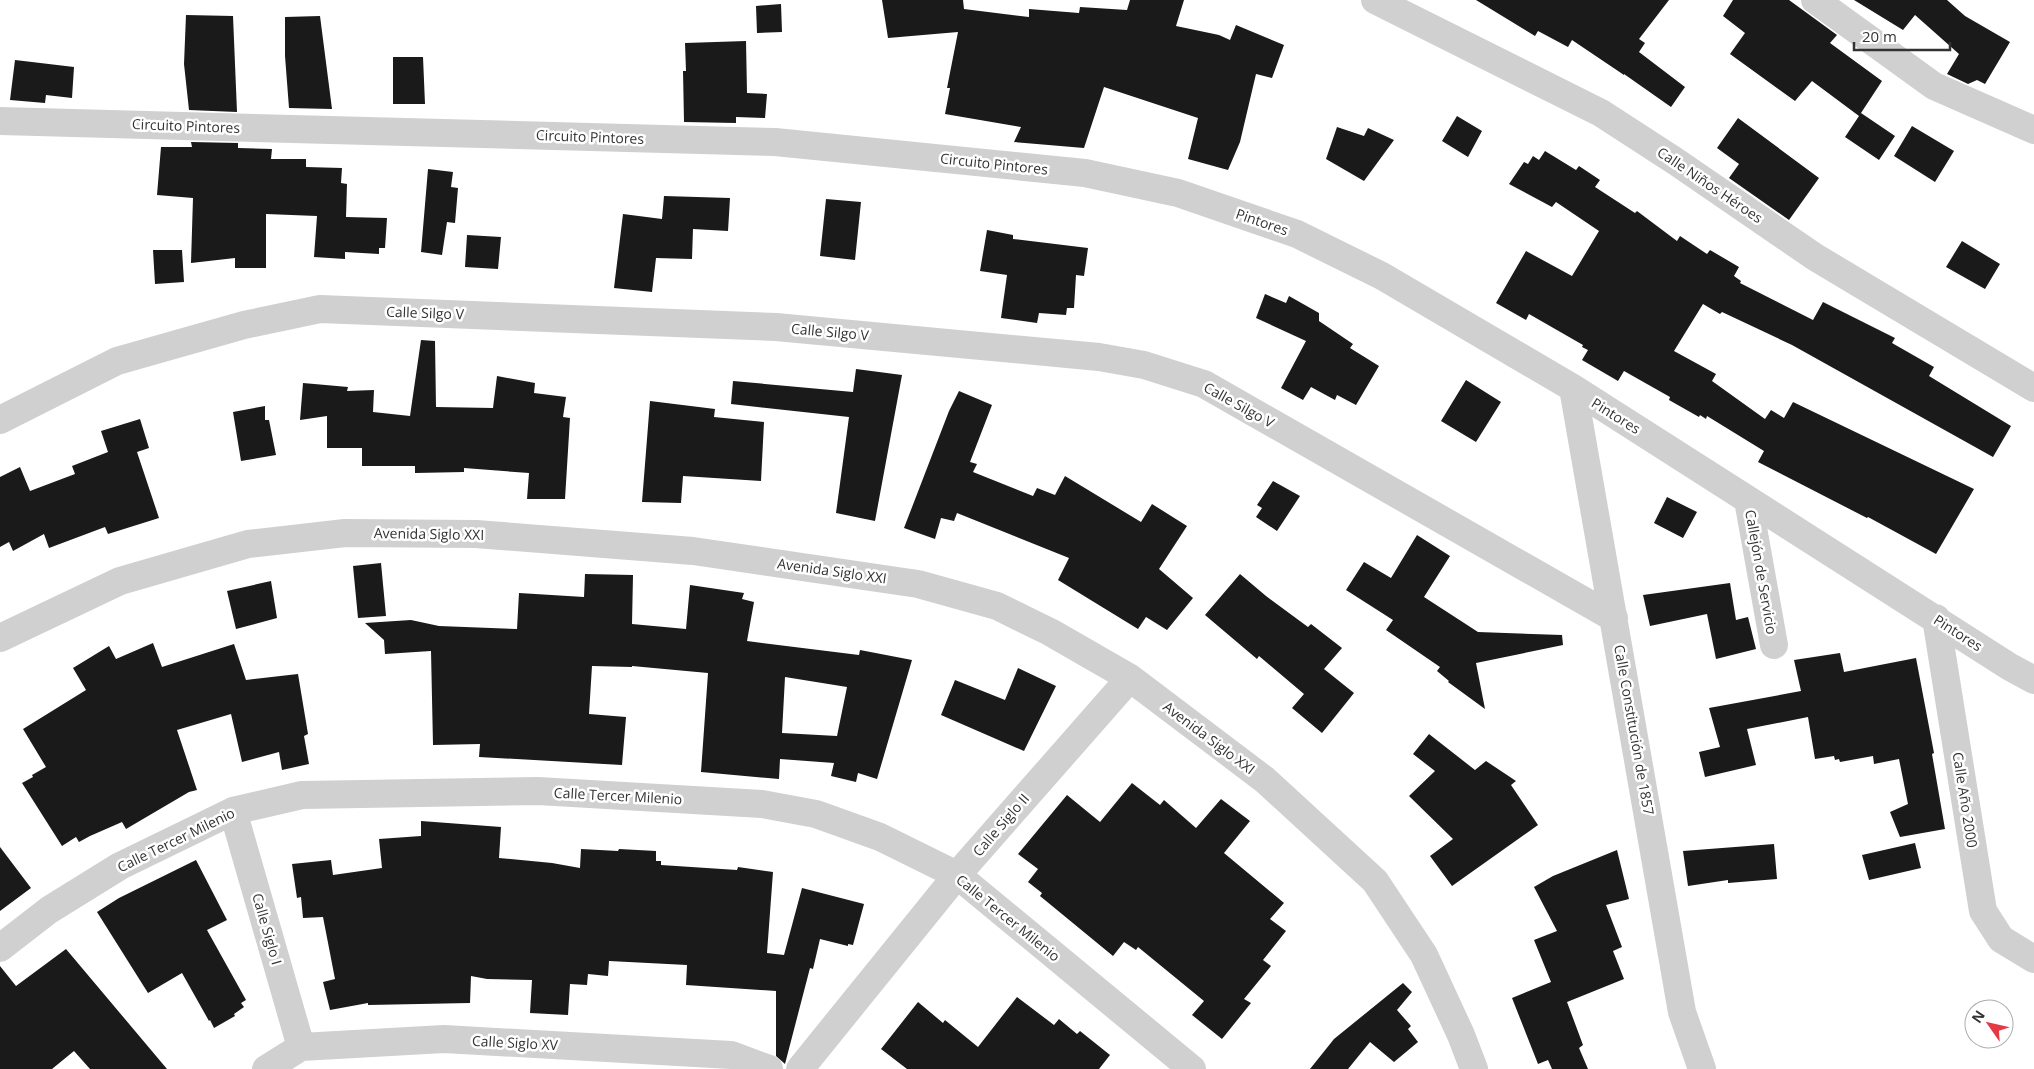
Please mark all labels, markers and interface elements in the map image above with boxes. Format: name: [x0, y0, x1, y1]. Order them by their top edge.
scale bar: [1854, 20, 1950, 52]
text: 20 m: [1862, 26, 1897, 46]
street label: Circuito Pintores: [132, 114, 241, 137]
street label: Circuito Pintores: [536, 125, 645, 148]
street label: Calle Niños Héroes: [1654, 142, 1767, 227]
street label: Circuito Pintores: [939, 148, 1049, 179]
street label: Pintores: [1233, 204, 1291, 239]
street label: Calle Silgo V: [386, 302, 465, 323]
street label: Calle Silgo V: [790, 319, 870, 344]
street label: Calle Silgo V: [1201, 377, 1278, 432]
street label: Pintores: [1588, 393, 1645, 438]
street label: Callejón de Servicio: [1741, 508, 1782, 636]
street label: Avenida Siglo XXI: [374, 523, 484, 544]
street label: Avenida Siglo XXI: [776, 553, 888, 588]
street label: Pintores: [1930, 610, 1986, 655]
street label: Calle Constitución de 1857: [1610, 643, 1659, 817]
street label: Avenida Siglo XXI: [1160, 697, 1259, 778]
street label: Calle Año 2000: [1949, 751, 1982, 849]
street label: Calle Tercer Milenio: [553, 783, 683, 808]
street label: Calle Siglo II: [968, 789, 1033, 860]
street label: Calle Tercer Milenio: [114, 803, 238, 876]
street label: Calle Tercer Milenio: [952, 870, 1064, 965]
street label: Calle Siglo I: [248, 891, 287, 967]
north arrow: [1964, 999, 2014, 1049]
text: N: [1967, 1006, 1989, 1026]
street label: Calle Siglo XV: [472, 1031, 559, 1054]

